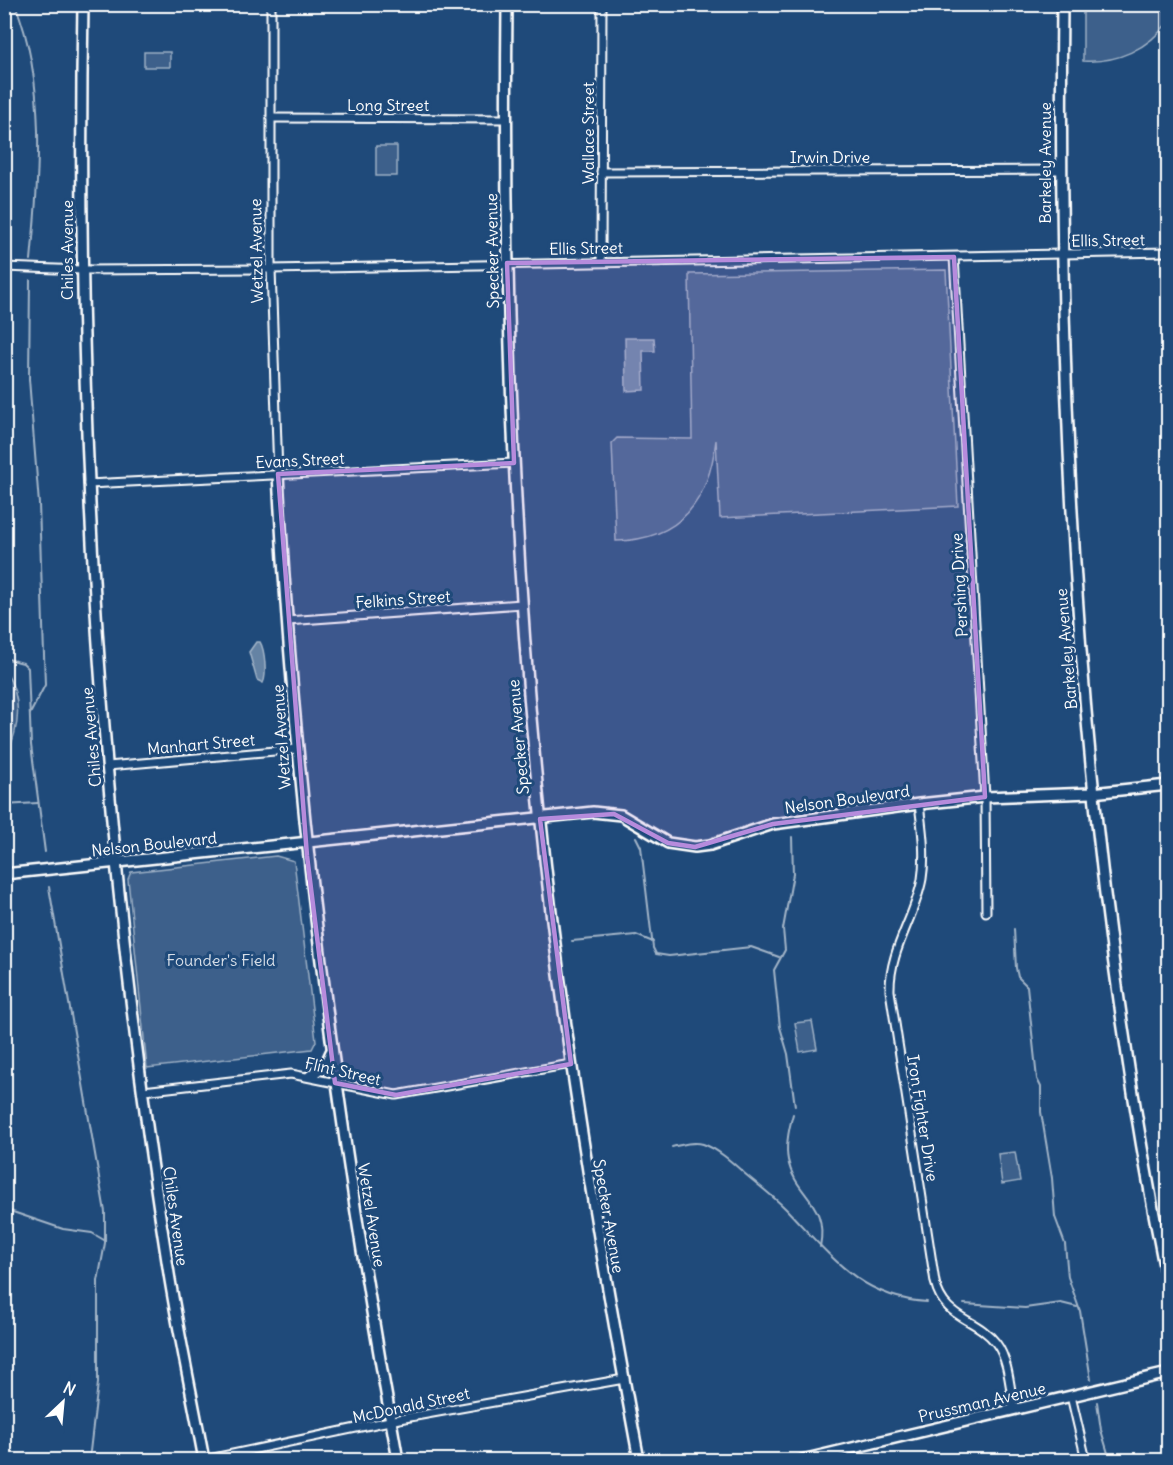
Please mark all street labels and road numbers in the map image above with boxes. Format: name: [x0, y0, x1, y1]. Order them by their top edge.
street label: Wallace Street: [578, 81, 598, 184]
street label: Long Street: [347, 95, 430, 115]
street label: Barkeley Avenue: [1035, 102, 1055, 224]
street label: Irwin Drive: [790, 147, 870, 167]
street label: Specker Avenue: [481, 193, 503, 309]
street label: Wetzel Avenue: [245, 198, 267, 304]
street label: Chiles Avenue: [57, 200, 77, 300]
street label: Ellis Street: [1071, 229, 1146, 251]
street label: Ellis Street: [549, 237, 624, 259]
street label: Evans Street: [255, 448, 346, 472]
street label: Pershing Drive: [946, 532, 972, 638]
street label: Felkins Street: [355, 586, 452, 612]
street label: Barkeley Avenue: [1051, 588, 1081, 710]
street label: Specker Avenue: [503, 679, 533, 795]
street label: Wetzel Avenue: [267, 684, 295, 790]
street label: Chiles Avenue: [77, 686, 105, 788]
street label: Manhart Street: [146, 729, 256, 759]
street label: Nelson Boulevard: [783, 780, 911, 818]
street label: Nelson Boulevard: [90, 827, 218, 861]
street label: Flint Street: [303, 1053, 383, 1090]
street label: Iron Fighter Drive: [903, 1053, 943, 1183]
street label: Specker Avenue: [589, 1157, 629, 1275]
street label: Wetzel Avenue: [354, 1162, 390, 1268]
street label: Chiles Avenue: [159, 1165, 193, 1267]
street label: Prussman Avenue: [916, 1378, 1048, 1426]
street label: McDonald Street: [351, 1383, 472, 1427]

